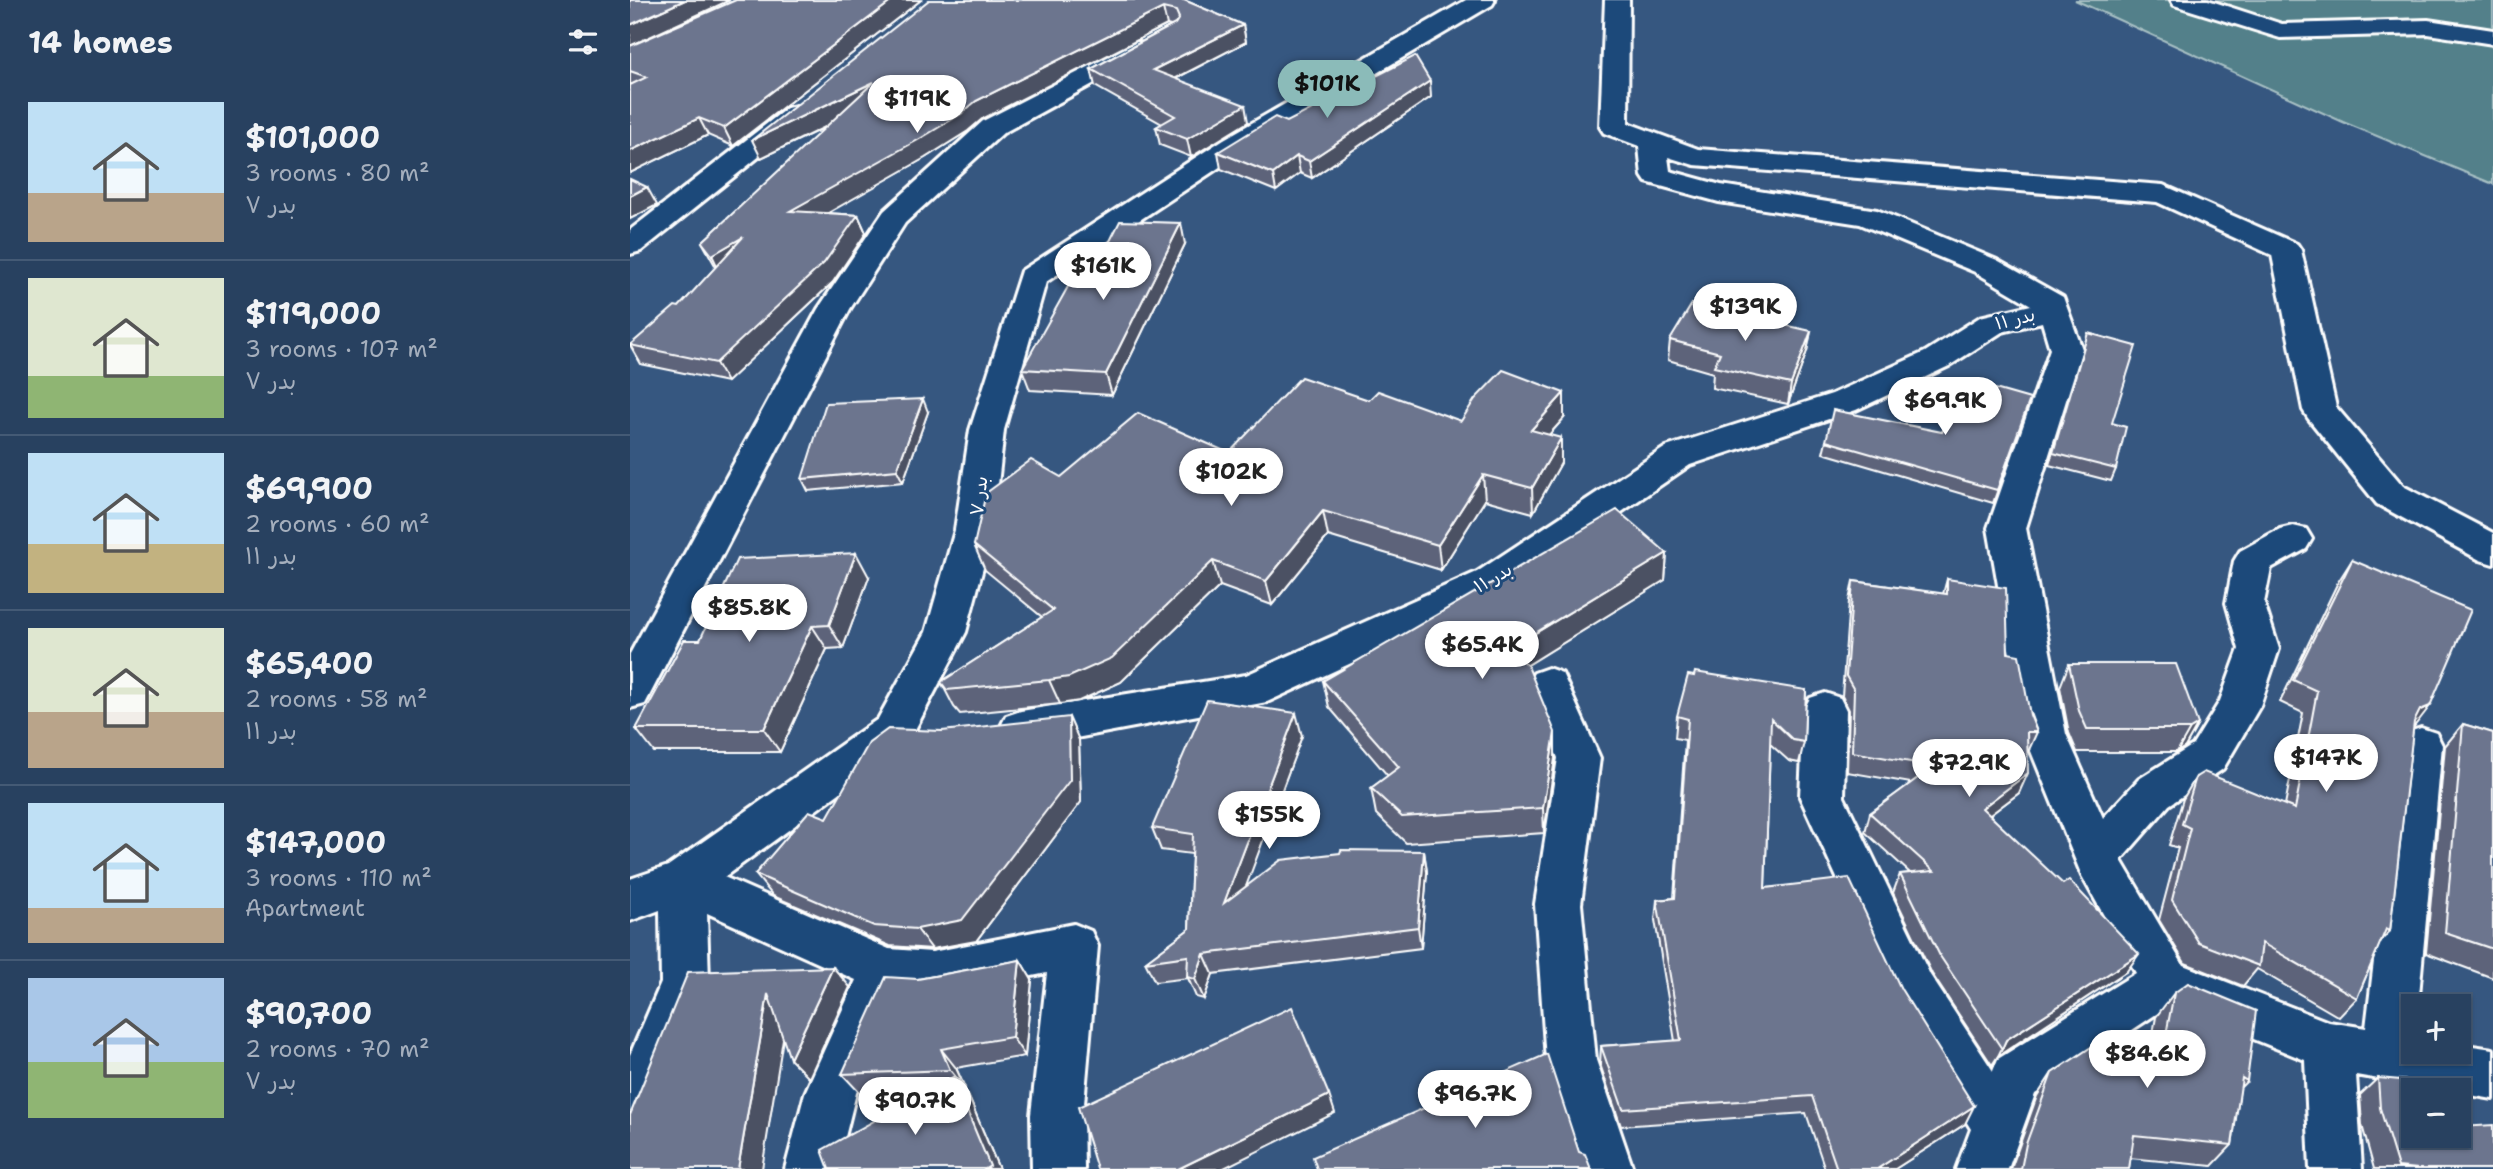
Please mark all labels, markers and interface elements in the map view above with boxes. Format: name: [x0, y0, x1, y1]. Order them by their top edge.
text: 14 homes: [28, 22, 173, 63]
icon: filters: [564, 23, 602, 61]
pin: $101K: [1278, 60, 1376, 120]
text: $101K: [1294, 68, 1360, 98]
pin: $119K: [868, 76, 966, 135]
text: $119K: [884, 83, 950, 113]
text: $101,000: [245, 117, 380, 158]
icon: home: [84, 130, 168, 214]
text: 3 rooms · 80 m²: [245, 158, 430, 188]
text: بدر ۷: [245, 190, 296, 220]
pin: $161K: [1054, 243, 1152, 302]
text: $161K: [1070, 250, 1136, 280]
pin: $139K: [1696, 284, 1794, 343]
text: $139K: [1709, 291, 1781, 321]
text: $119,000: [245, 293, 381, 334]
street label: بدر ۱۱: [1992, 302, 2038, 336]
icon: home: [84, 306, 168, 390]
text: 3 rooms · 107 m²: [245, 334, 438, 364]
text: بدر ۷: [245, 366, 296, 396]
pin: $69.9K: [1888, 378, 2002, 437]
text: $69.9K: [1904, 385, 1986, 415]
pin: $102K: [1182, 448, 1280, 508]
text: $102K: [1195, 456, 1267, 486]
text: $69,900: [245, 468, 373, 509]
street label: بدر ۷: [964, 474, 994, 518]
icon: home: [84, 481, 168, 565]
text: 2 rooms · 60 m²: [245, 509, 430, 539]
text: بدر ۱۱: [245, 541, 297, 571]
street label: بدر ۱۱: [1469, 557, 1517, 599]
pin: $85.8K: [692, 584, 806, 644]
text: $85.8K: [707, 592, 791, 622]
pin: $65.4K: [1425, 622, 1539, 681]
text: $65.4K: [1441, 629, 1523, 659]
text: $65,400: [245, 643, 374, 684]
icon: home: [84, 656, 168, 740]
text: 2 rooms · 58 m²: [245, 684, 428, 714]
text: بدر ۱۱: [245, 716, 297, 746]
pin: $147K: [2277, 734, 2375, 794]
pin: $72.9K: [1912, 740, 2026, 799]
text: $147K: [2290, 742, 2362, 772]
text: $72.9K: [1928, 747, 2010, 777]
pin: $155K: [1220, 792, 1318, 851]
text: $155K: [1234, 799, 1304, 829]
text: $147,000: [245, 822, 386, 863]
icon: home: [84, 831, 168, 915]
text: 3 rooms · 110 m²: [245, 863, 432, 893]
text: Apartment: [245, 893, 365, 923]
text: $90,700: [245, 993, 372, 1034]
map controls: [2401, 994, 2471, 1148]
button: +: [2401, 994, 2471, 1064]
icon: home: [84, 1006, 168, 1090]
pin: $84.6K: [2090, 1030, 2204, 1090]
text: 2 rooms · 70 m²: [245, 1034, 430, 1064]
text: $84.6K: [2105, 1038, 2189, 1068]
text: بدر ۷: [245, 1066, 296, 1096]
pin: $96.7K: [1418, 1070, 1532, 1130]
pin: $90.7K: [858, 1078, 972, 1137]
text: $96.7K: [1434, 1078, 1516, 1108]
button: −: [2401, 1078, 2471, 1148]
text: $90.7K: [874, 1085, 956, 1115]

